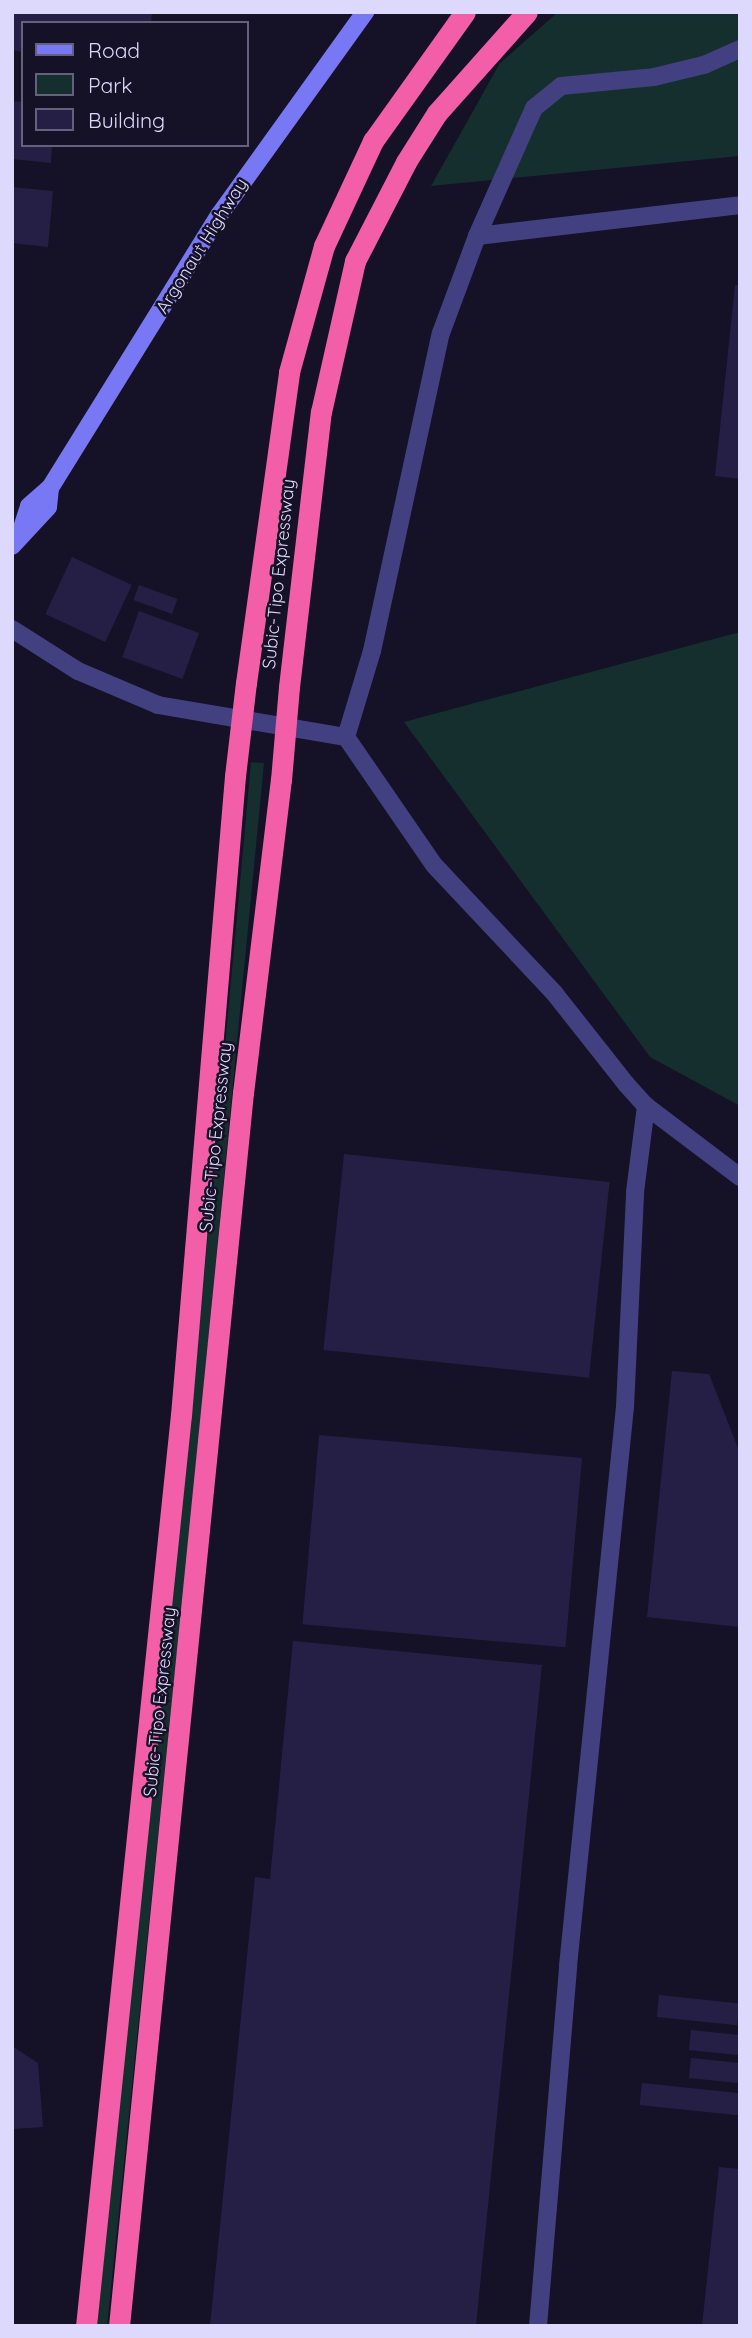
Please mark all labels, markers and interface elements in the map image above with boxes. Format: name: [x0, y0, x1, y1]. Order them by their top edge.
legend: [21, 21, 248, 147]
text: Road: [88, 37, 140, 63]
text: Park: [88, 72, 132, 98]
text: Building: [88, 107, 165, 133]
street label: Argonaut Highway: [152, 174, 252, 318]
street label: Subic-Tipo Expressway: [258, 478, 300, 670]
street label: Subic-Tipo Expressway: [195, 1041, 237, 1233]
street label: Subic-Tipo Expressway: [139, 1606, 181, 1798]

